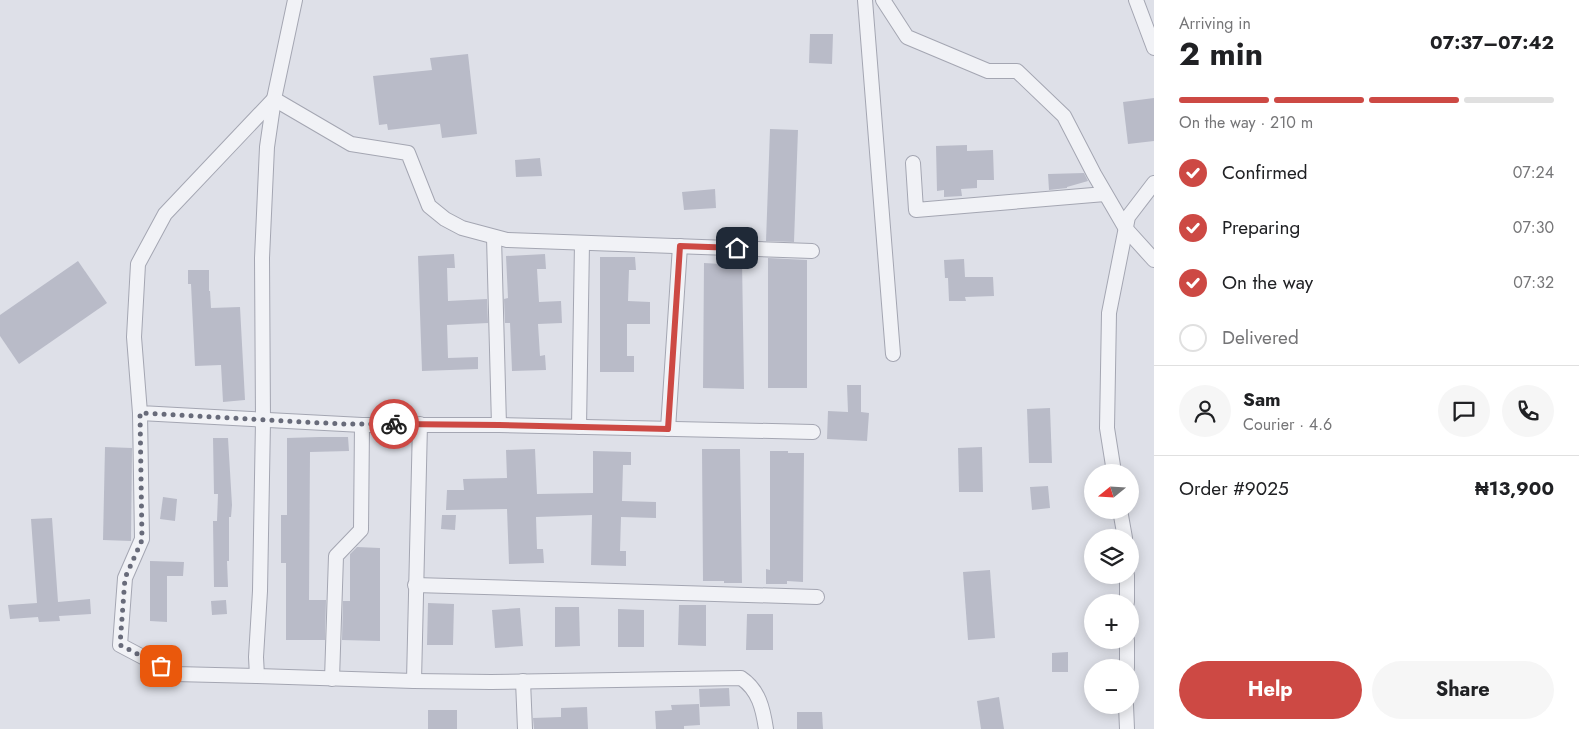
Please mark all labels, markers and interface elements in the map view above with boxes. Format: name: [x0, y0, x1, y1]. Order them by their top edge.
text: Arriving in: [1179, 12, 1251, 35]
text: 07:37–07:42: [1430, 29, 1554, 56]
text: 2 min: [1179, 31, 1263, 77]
text: On the way · 210 m: [1179, 111, 1313, 134]
icon: check: [1179, 159, 1207, 187]
text: Confirmed: [1222, 159, 1308, 186]
text: 07:24: [1513, 161, 1554, 184]
icon: check: [1179, 214, 1207, 242]
text: Preparing: [1222, 214, 1300, 241]
text: 07:30: [1513, 216, 1554, 239]
pin: [716, 227, 758, 269]
icon: home: [723, 234, 751, 262]
icon: check: [1179, 269, 1207, 297]
text: On the way: [1222, 269, 1313, 296]
text: 07:32: [1513, 271, 1554, 294]
text: Delivered: [1222, 324, 1299, 351]
button: person: [1179, 385, 1231, 437]
button: chat: [1438, 385, 1490, 437]
button: phone: [1502, 385, 1554, 437]
text: Sam: [1243, 386, 1281, 413]
courier: [369, 399, 419, 449]
icon: bike: [380, 410, 408, 438]
text: Courier · 4.6: [1243, 413, 1332, 436]
north arrow: [1084, 464, 1139, 519]
map controls: [1084, 464, 1139, 714]
text: Order #9025: [1179, 475, 1289, 502]
text: ₦13,900: [1475, 475, 1554, 502]
button: layers: [1084, 529, 1139, 584]
button: +: [1084, 594, 1139, 649]
pin: [140, 645, 182, 687]
icon: bag: [147, 652, 175, 680]
button: −: [1084, 659, 1139, 714]
button: Help: [1179, 661, 1362, 719]
button: Share: [1372, 661, 1554, 719]

